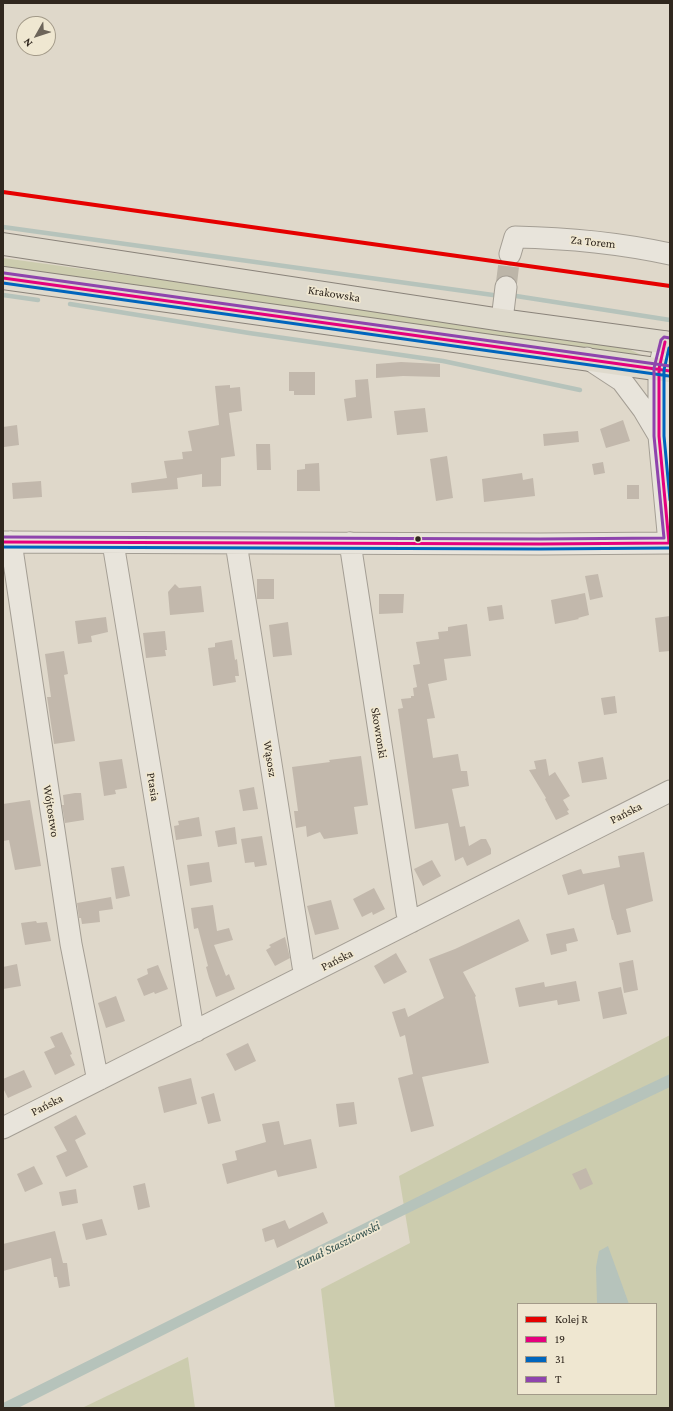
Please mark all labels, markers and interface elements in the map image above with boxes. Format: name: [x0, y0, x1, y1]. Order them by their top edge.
north arrow: [16, 16, 56, 56]
text: N: [20, 36, 34, 50]
street label: Za Torem: [570, 232, 616, 252]
street label: Krakowska: [307, 283, 361, 305]
unlabelled marker: [413, 534, 423, 544]
street label: Skowronki: [368, 707, 390, 759]
street label: Wąsosz: [260, 740, 280, 778]
street label: Ptasia: [144, 772, 162, 802]
street label: Wójtostwo: [40, 784, 62, 838]
street label: Pańska: [608, 799, 644, 827]
street label: Pańska: [319, 946, 355, 974]
street label: Pańska: [29, 1091, 65, 1119]
water label: Kanał Staszicowski: [293, 1218, 383, 1272]
legend: [517, 1303, 657, 1395]
text: Kolej R: [555, 1312, 588, 1326]
text: 19: [555, 1332, 565, 1346]
text: 31: [555, 1352, 565, 1366]
text: T: [555, 1372, 562, 1386]

